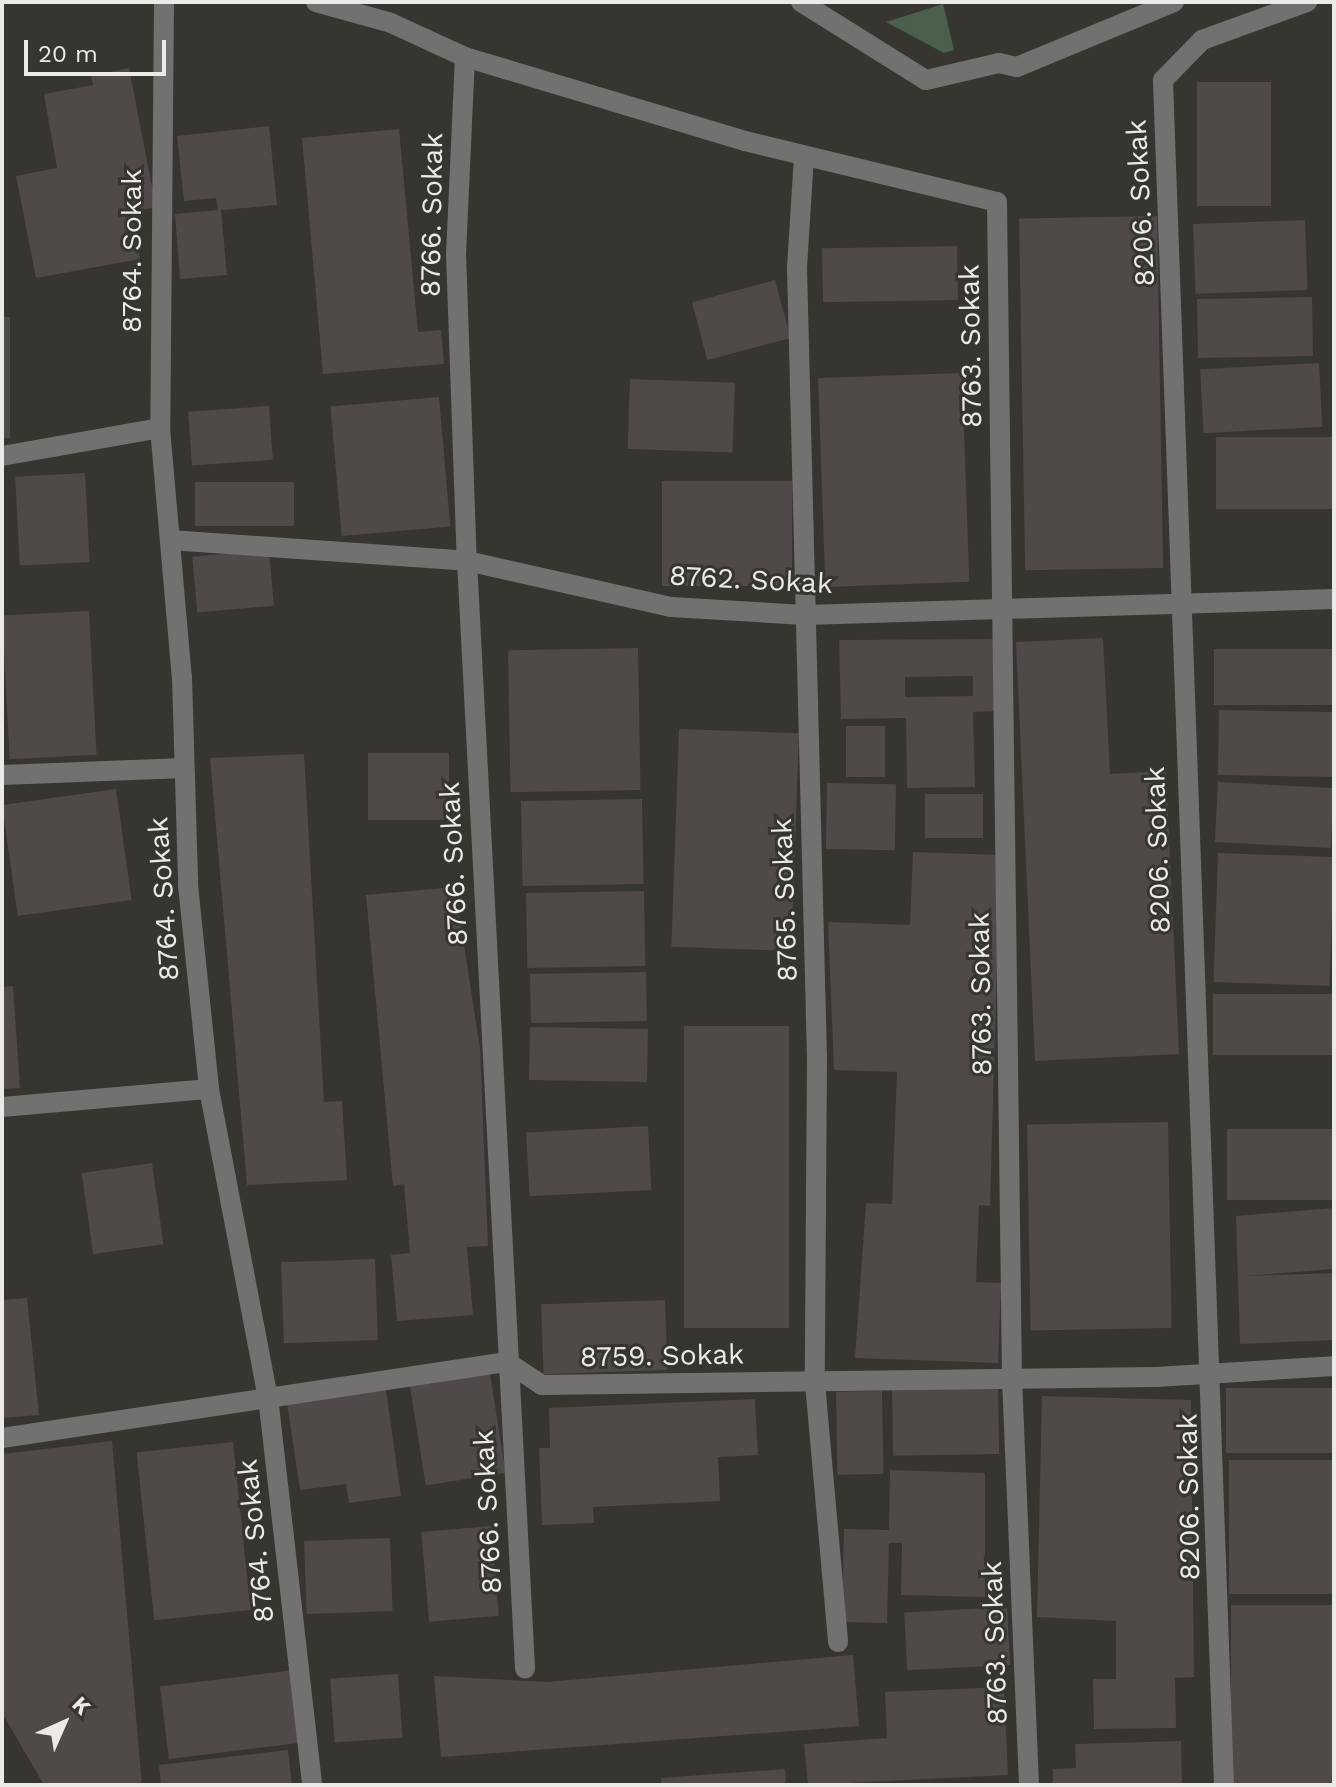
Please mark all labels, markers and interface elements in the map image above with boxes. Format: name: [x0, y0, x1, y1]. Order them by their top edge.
scale bar: [28, 24, 170, 74]
text: 20 m: [38, 40, 98, 68]
street label: 8206. Sokak: [1120, 119, 1162, 287]
street label: 8766. Sokak: [414, 133, 450, 297]
street label: 8764. Sokak: [115, 169, 149, 333]
street label: 8763. Sokak: [953, 264, 989, 428]
street label: 8762. Sokak: [668, 559, 834, 601]
street label: 8206. Sokak: [1138, 766, 1178, 934]
street label: 8766. Sokak: [433, 781, 475, 947]
street label: 8764. Sokak: [142, 816, 186, 982]
street label: 8765. Sokak: [765, 818, 805, 982]
street label: 8763. Sokak: [963, 912, 999, 1076]
street label: 8759. Sokak: [580, 1338, 744, 1374]
street label: 8206. Sokak: [1171, 1413, 1207, 1581]
street label: 8766. Sokak: [467, 1429, 509, 1595]
street label: 8764. Sokak: [231, 1458, 281, 1624]
street label: 8763. Sokak: [975, 1561, 1015, 1725]
north arrow: [24, 1683, 104, 1763]
text: K: [67, 1691, 96, 1720]

